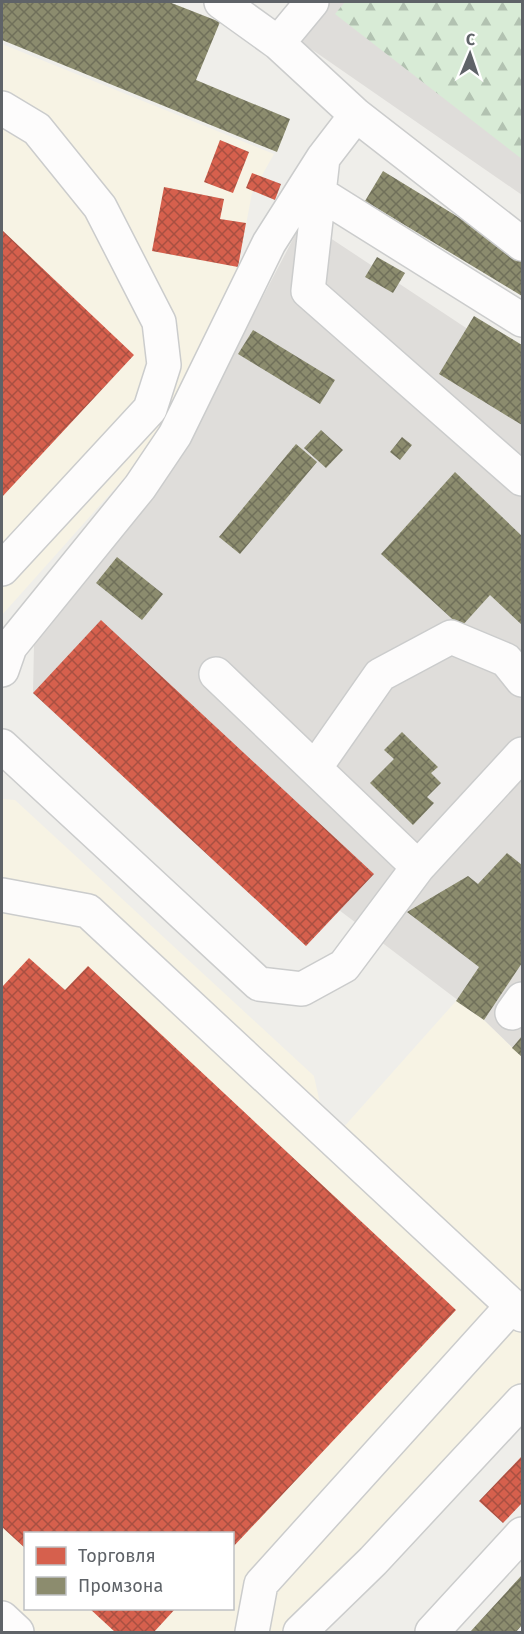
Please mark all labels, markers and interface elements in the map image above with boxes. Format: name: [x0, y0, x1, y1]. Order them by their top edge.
north arrow: [440, 24, 500, 84]
text: С: [466, 30, 476, 49]
legend: [24, 1532, 234, 1610]
text: Торговля: [78, 1545, 156, 1567]
text: Промзона: [78, 1575, 163, 1597]

